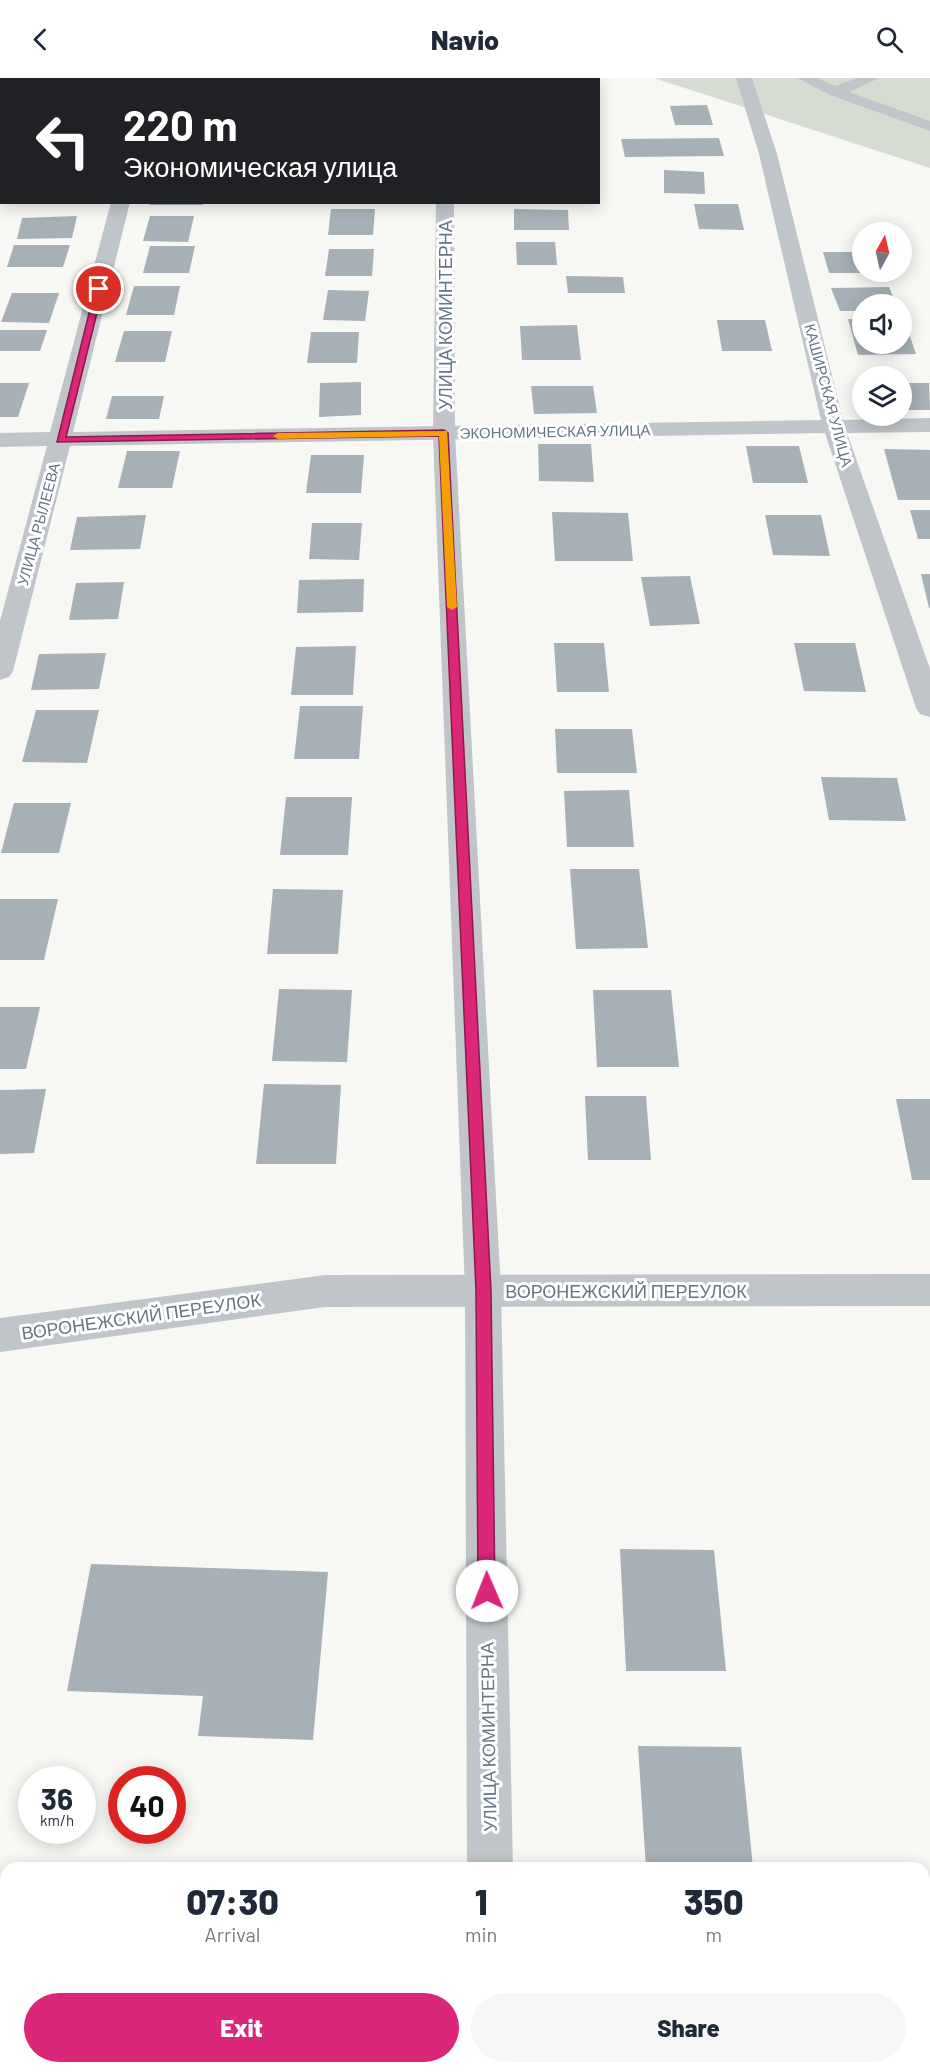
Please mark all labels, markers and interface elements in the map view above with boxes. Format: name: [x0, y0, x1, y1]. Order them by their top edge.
icon: back: [24, 23, 57, 56]
text: Navio: [431, 23, 499, 55]
icon: search: [873, 23, 906, 56]
text: 220 m: [123, 99, 237, 149]
icon: left: [24, 102, 102, 180]
text: Экономическая улица: [123, 150, 397, 182]
street label: УЛИЦА КОМИНТЕРНА: [434, 220, 456, 410]
north arrow: [852, 222, 912, 282]
map controls: [852, 222, 912, 426]
pin: [73, 263, 124, 314]
icon: arrive: [82, 272, 115, 305]
button: sound: [852, 294, 912, 354]
street label: КАШИРСКАЯ УЛИЦА: [801, 322, 857, 468]
button: layers: [852, 366, 912, 426]
street label: ЭКОНОМИЧЕСКАЯ УЛИЦА: [459, 420, 651, 442]
street label: УЛИЦА РЫЛЕЕВА: [13, 461, 63, 587]
street label: ВОРОНЕЖСКИЙ ПЕРЕУЛОК: [505, 1280, 747, 1302]
street label: ВОРОНЕЖСКИЙ ПЕРЕУЛОК: [20, 1288, 263, 1344]
position arrow: [455, 1559, 519, 1623]
street label: УЛИЦА КОМИНТЕРНА: [475, 1642, 501, 1832]
speed limit sign: 40: [108, 1766, 186, 1844]
text: 36: [41, 1780, 73, 1816]
text: km/h: [40, 1811, 74, 1829]
text: 07:30: [186, 1879, 279, 1922]
text: 1: [475, 1879, 488, 1922]
text: 350: [684, 1879, 744, 1922]
text: Arrival: [205, 1922, 260, 1946]
text: min: [465, 1922, 497, 1946]
text: m: [705, 1922, 722, 1946]
button: Exit: [24, 1993, 459, 2062]
button: Share: [471, 1993, 906, 2062]

